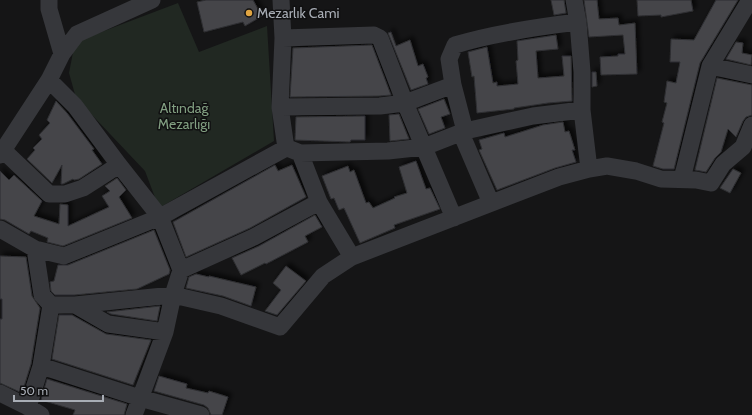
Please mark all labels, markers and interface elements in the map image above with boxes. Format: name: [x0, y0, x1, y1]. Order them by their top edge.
place label: Mezarlık Cami: [257, 4, 339, 22]
marker: Mezarlık Cami: [244, 8, 254, 18]
park label: Altındağ Mezarlığı: [158, 99, 210, 133]
scale bar: [14, 377, 103, 403]
text: 50 m: [20, 383, 48, 398]

